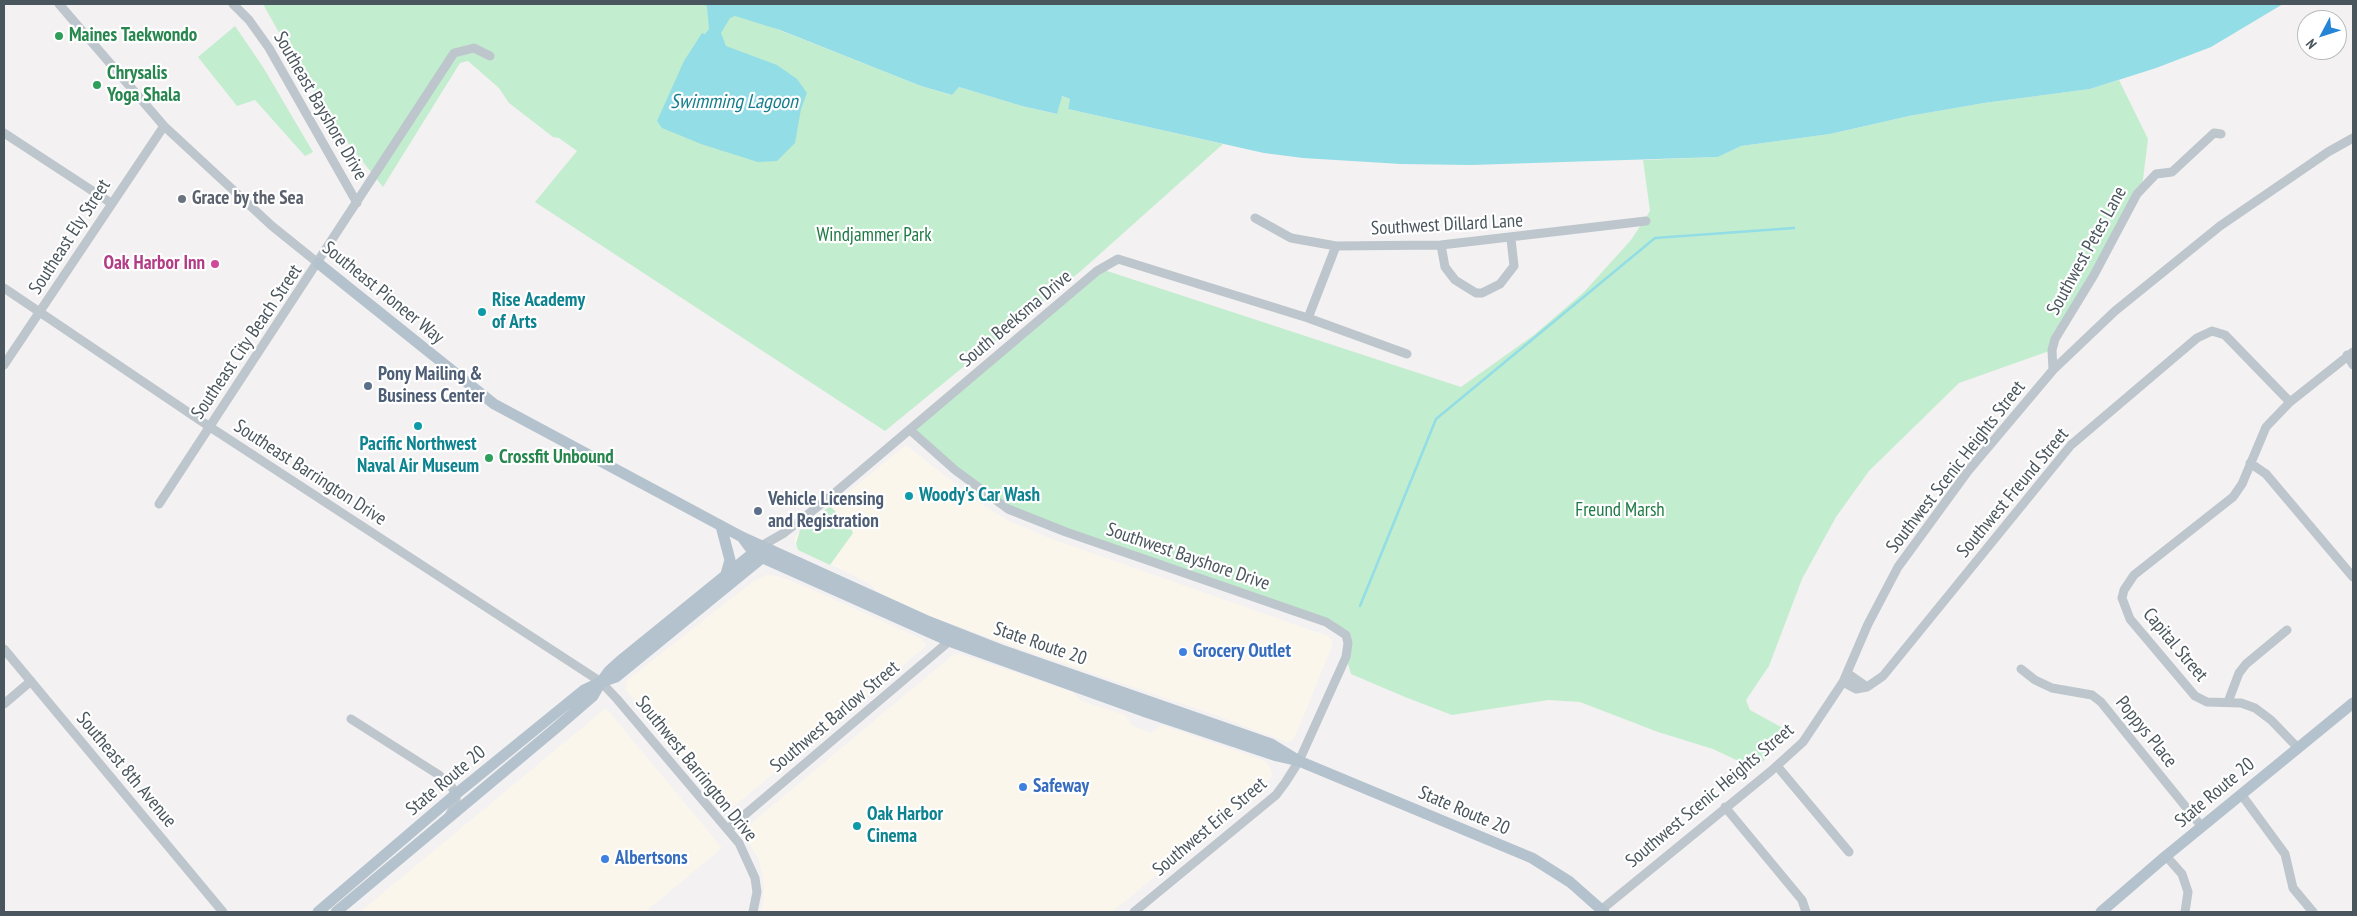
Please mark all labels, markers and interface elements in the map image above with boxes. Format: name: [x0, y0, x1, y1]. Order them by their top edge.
north arrow: [2297, 10, 2347, 60]
place label: Maines Taekwondo: [69, 25, 197, 47]
street label: Southeast Bayshore Drive: [268, 28, 372, 184]
marker: Maines Taekwondo: [53, 30, 65, 42]
text: N: [2302, 35, 2321, 53]
place label: Chrysalis Yoga Shala: [107, 63, 180, 107]
marker: Chrysalis Yoga Shala: [91, 79, 103, 91]
water label: Swimming Lagoon: [670, 90, 798, 114]
street label: Southeast Ely Street: [24, 175, 116, 299]
street label: Southwest Petes Lane: [2042, 183, 2132, 319]
place label: Grace by the Sea: [192, 188, 304, 210]
marker: Grace by the Sea: [176, 193, 188, 205]
street label: Southwest Dillard Lane: [1370, 210, 1524, 240]
park label: Windjammer Park: [816, 225, 932, 247]
street label: Southeast Pioneer Way: [317, 237, 449, 349]
place label: Oak Harbor Inn: [103, 253, 205, 275]
marker: Oak Harbor Inn: [209, 258, 221, 270]
street label: Southeast City Beach Street: [187, 260, 307, 424]
street label: South Beeksma Drive: [955, 266, 1077, 372]
place label: Rise Academy of Arts: [492, 290, 585, 334]
marker: Rise Academy of Arts: [476, 306, 488, 318]
place label: Pony Mailing & Business Center: [378, 364, 485, 408]
street label: Southwest Scenic Heights Street: [1882, 376, 2030, 558]
marker: Pony Mailing & Business Center: [362, 380, 374, 392]
street label: Southeast Barrington Drive: [230, 415, 390, 531]
marker: Pacific Northwest Naval Air Museum: [412, 420, 424, 432]
street label: Southwest Freund Street: [1952, 424, 2074, 562]
place label: Pacific Northwest Naval Air Museum: [357, 434, 479, 478]
place label: Crossfit Unbound: [499, 447, 614, 469]
marker: Crossfit Unbound: [483, 452, 495, 464]
place label: Woody's Car Wash: [919, 485, 1040, 507]
place label: Vehicle Licensing and Registration: [768, 489, 884, 533]
marker: Woody's Car Wash: [903, 490, 915, 502]
park label: Freund Marsh: [1575, 500, 1665, 522]
marker: Vehicle Licensing and Registration: [752, 505, 764, 517]
street label: Southwest Bayshore Drive: [1103, 518, 1273, 596]
street label: Capital Street: [2138, 604, 2212, 686]
street label: State Route 20: [991, 617, 1089, 671]
place label: Grocery Outlet: [1193, 641, 1291, 663]
marker: Grocery Outlet: [1177, 646, 1189, 658]
street label: Southwest Barlow Street: [766, 656, 904, 778]
street label: Southwest Barrington Drive: [630, 692, 762, 846]
street label: Poppys Place: [2110, 692, 2182, 772]
street label: Southeast 8th Avenue: [71, 708, 181, 832]
street label: Southwest Scenic Heights Street: [1621, 719, 1799, 873]
street label: State Route 20: [402, 741, 490, 821]
street label: State Route 20: [2171, 753, 2259, 833]
street label: Southwest Erie Street: [1149, 773, 1271, 881]
place label: Safeway: [1033, 776, 1089, 798]
marker: Safeway: [1017, 781, 1029, 793]
street label: State Route 20: [1415, 782, 1513, 840]
place label: Oak Harbor Cinema: [867, 804, 943, 848]
marker: Oak Harbor Cinema: [851, 820, 863, 832]
place label: Albertsons: [615, 848, 688, 870]
marker: Albertsons: [599, 853, 611, 865]

